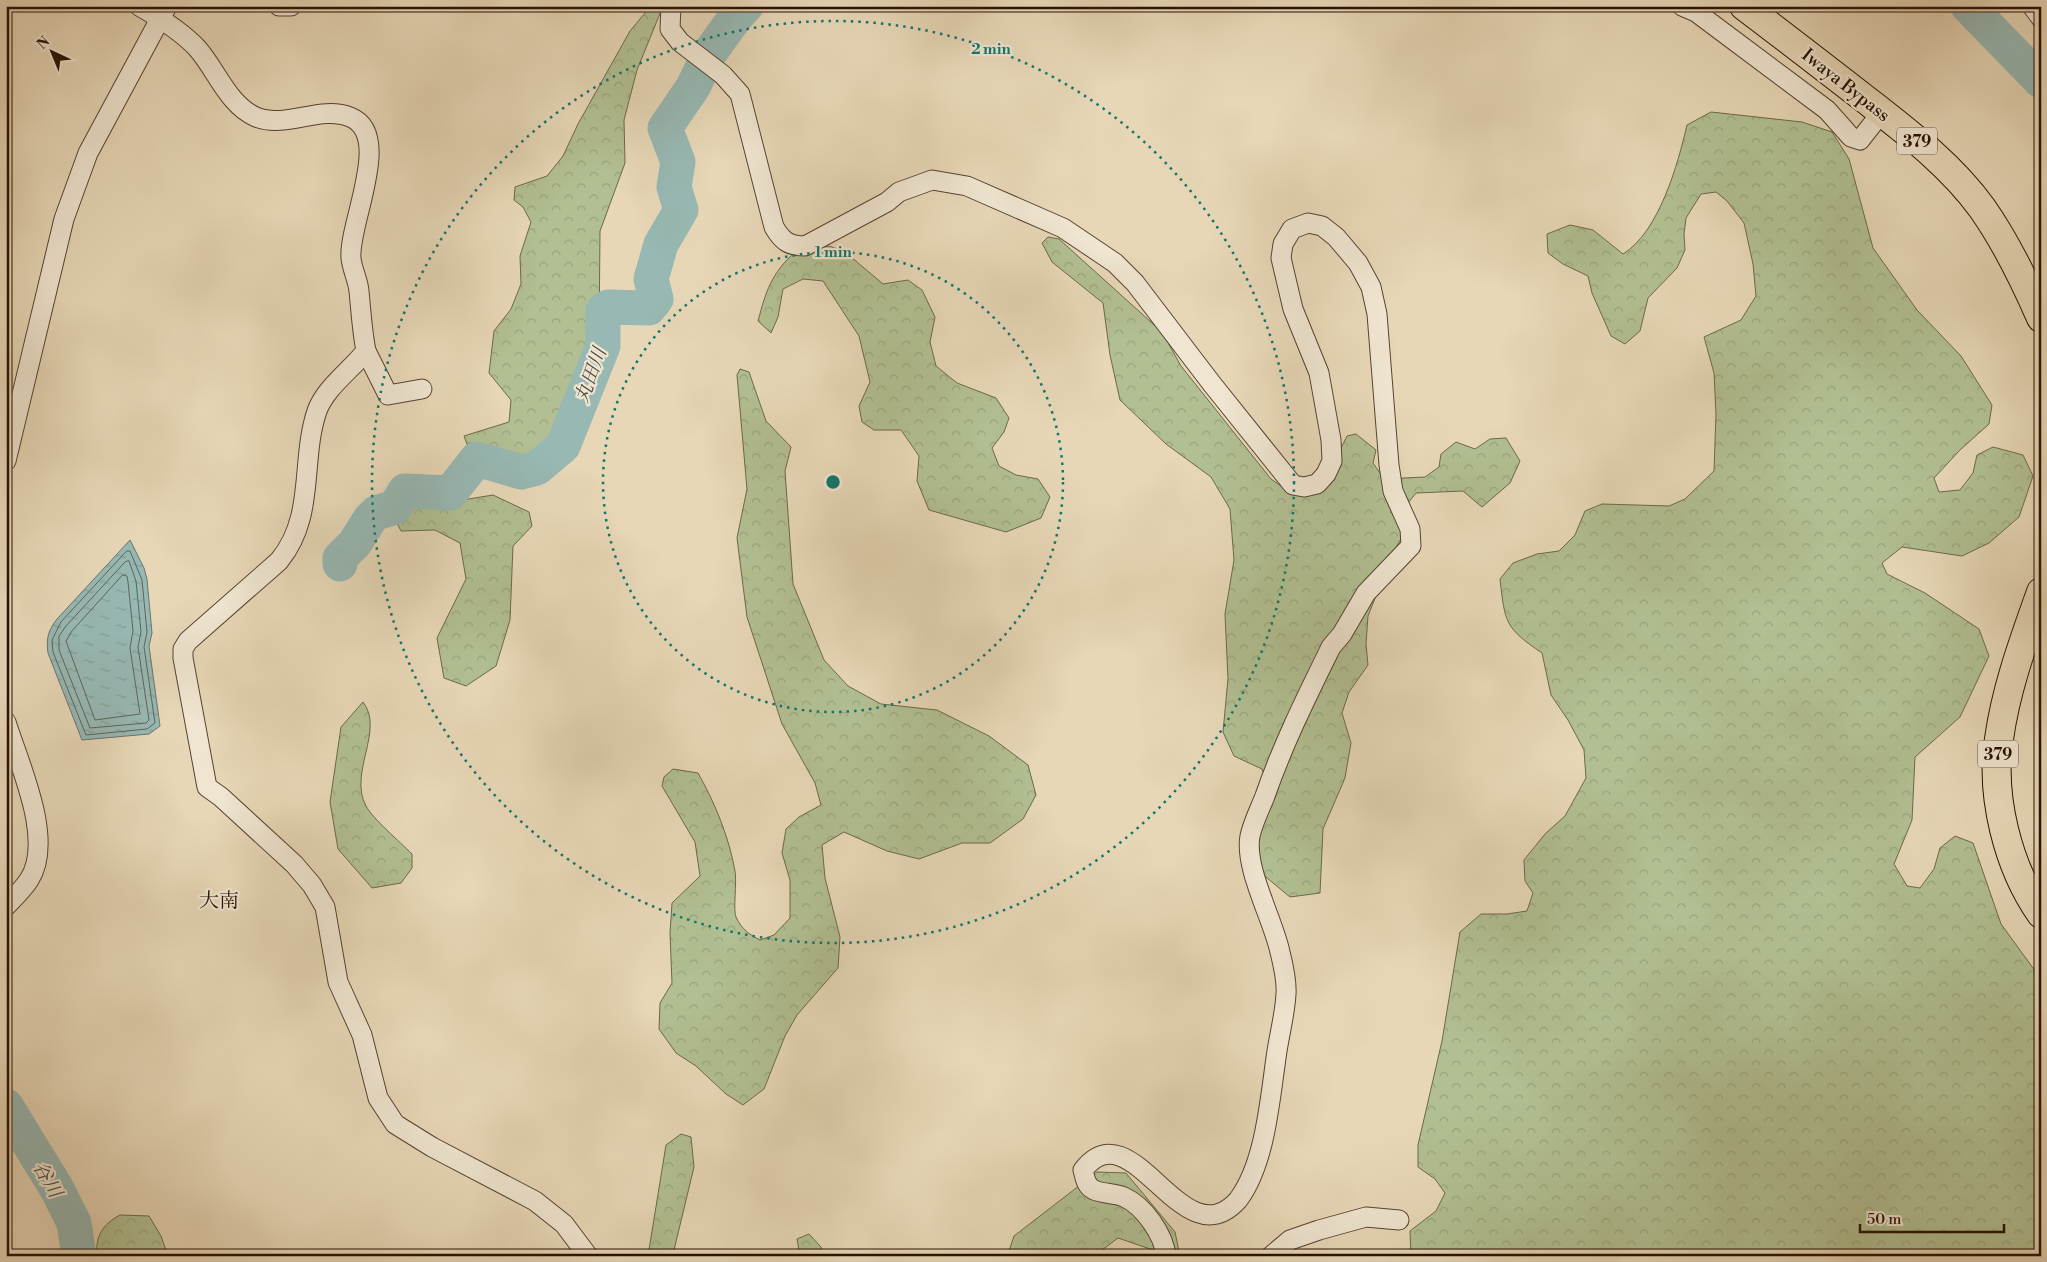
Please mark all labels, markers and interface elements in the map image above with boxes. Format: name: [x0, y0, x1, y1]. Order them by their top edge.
north arrow: [28, 28, 78, 78]
text: N: [33, 33, 54, 54]
text: 2 min: [971, 40, 1011, 59]
street label: Iwaya Bypass: [1797, 44, 1895, 127]
road number: 379: [1897, 128, 1937, 154]
text: 1 min: [814, 243, 852, 262]
water label: 丸田川: [570, 343, 613, 406]
centre of rings: [824, 473, 842, 491]
road number: 379: [1978, 741, 2018, 768]
district label: 大南: [199, 889, 239, 914]
water label: 谷川: [27, 1157, 68, 1204]
scale bar: [1860, 1202, 2003, 1234]
text: 50 m: [1867, 1210, 1901, 1229]

